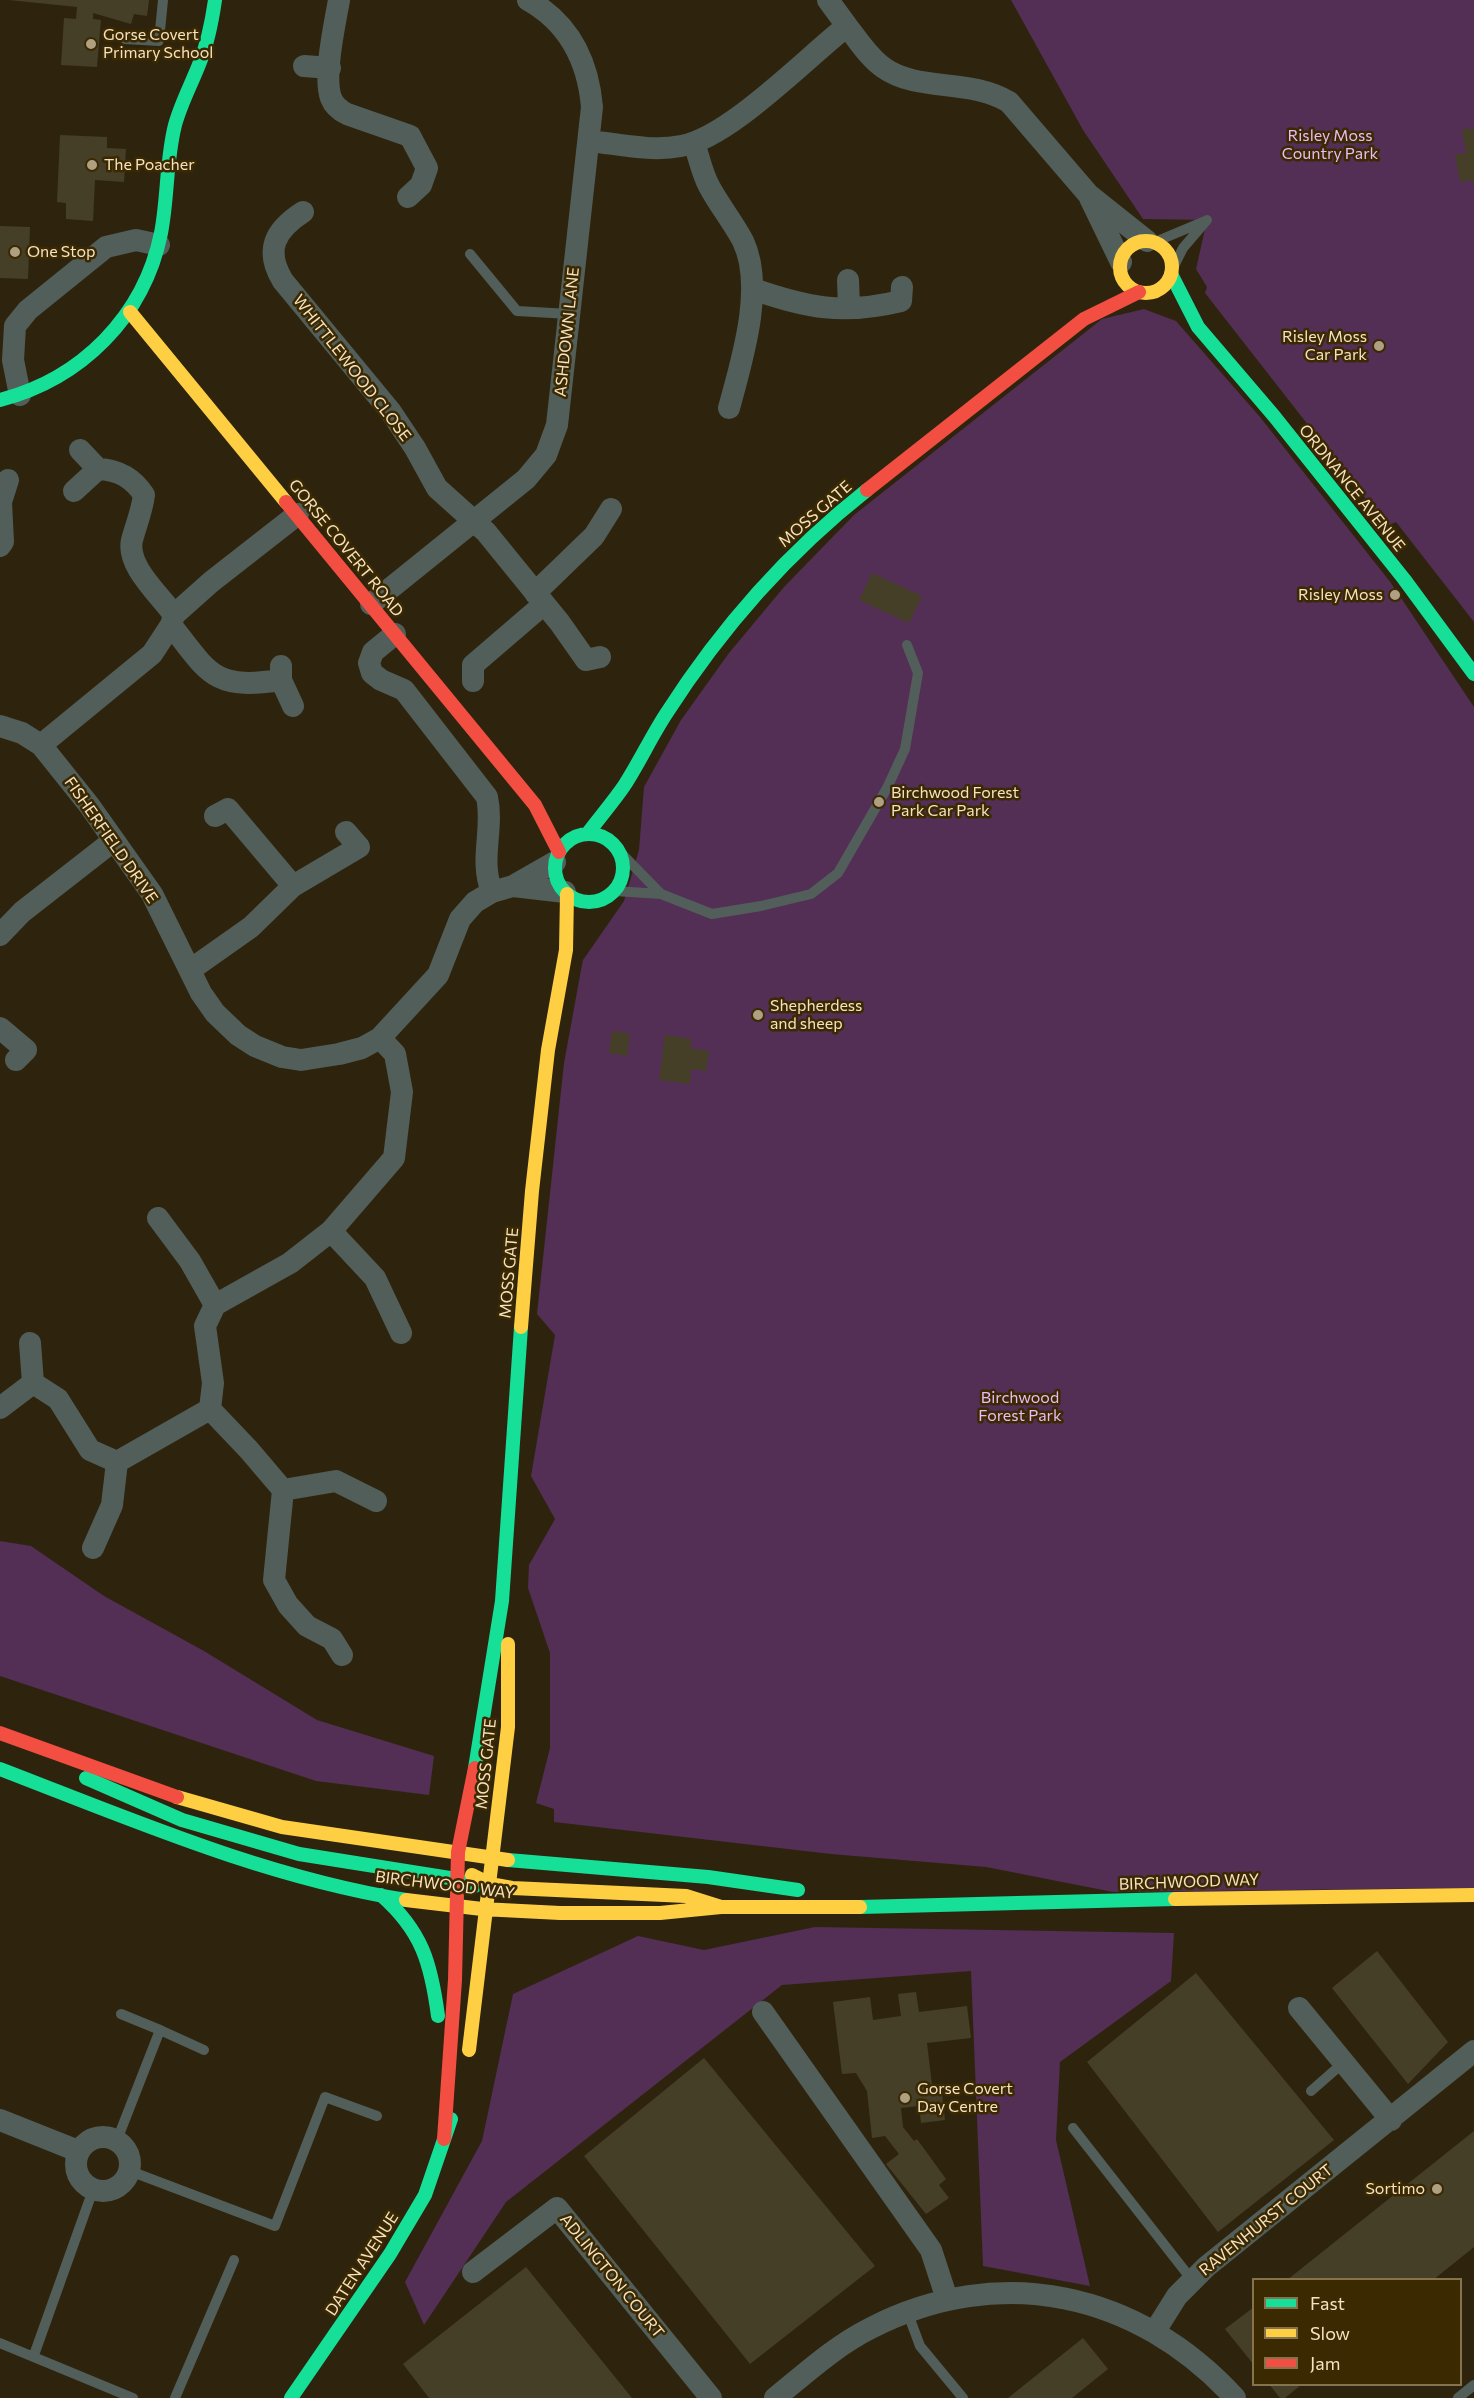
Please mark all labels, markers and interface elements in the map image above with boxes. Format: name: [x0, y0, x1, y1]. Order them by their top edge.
place label: Gorse Covert Primary School: [103, 25, 213, 63]
marker: Gorse Covert Primary School: [84, 37, 98, 51]
park label: Risley Moss Country Park: [1282, 126, 1378, 164]
place label: The Poacher: [104, 155, 195, 175]
marker: The Poacher: [85, 158, 99, 172]
place label: One Stop: [27, 242, 95, 262]
marker: One Stop: [8, 245, 22, 259]
street label: ASHDOWN LANE: [551, 266, 583, 398]
street label: WHITTLEWOOD CLOSE: [289, 291, 415, 445]
place label: Risley Moss Car Park: [1282, 327, 1367, 365]
marker: Risley Moss Car Park: [1372, 339, 1386, 353]
street label: ORDNANCE AVENUE: [1295, 421, 1409, 555]
street label: GORSE COVERT ROAD: [285, 475, 407, 621]
street label: MOSS GATE: [774, 477, 856, 551]
place label: Risley Moss: [1298, 585, 1383, 605]
marker: Risley Moss: [1388, 588, 1402, 602]
street label: FISHERFIELD DRIVE: [60, 773, 162, 907]
place label: Birchwood Forest Park Car Park: [891, 783, 1019, 821]
marker: Birchwood Forest Park Car Park: [872, 795, 886, 809]
place label: Shepherdess and sheep: [770, 996, 862, 1034]
marker: Shepherdess and sheep: [751, 1008, 765, 1022]
street label: MOSS GATE: [495, 1227, 523, 1319]
park label: Birchwood Forest Park: [978, 1388, 1062, 1426]
street label: MOSS GATE: [472, 1718, 500, 1810]
street label: BIRCHWOOD WAY: [374, 1867, 516, 1903]
street label: BIRCHWOOD WAY: [1119, 1870, 1259, 1894]
place label: Gorse Covert Day Centre: [917, 2079, 1013, 2117]
marker: Gorse Covert Day Centre: [898, 2091, 912, 2105]
street label: RAVENHURST COURT: [1195, 2160, 1337, 2280]
place label: Sortimo: [1365, 2179, 1425, 2199]
marker: Sortimo: [1430, 2182, 1444, 2196]
street label: DATEN AVENUE: [321, 2209, 403, 2319]
street label: ADLINGTON COURT: [556, 2210, 668, 2342]
legend: [1252, 2278, 1462, 2386]
text: Fast: [1310, 2292, 1345, 2314]
text: Slow: [1310, 2322, 1350, 2344]
text: Jam: [1310, 2352, 1340, 2374]

